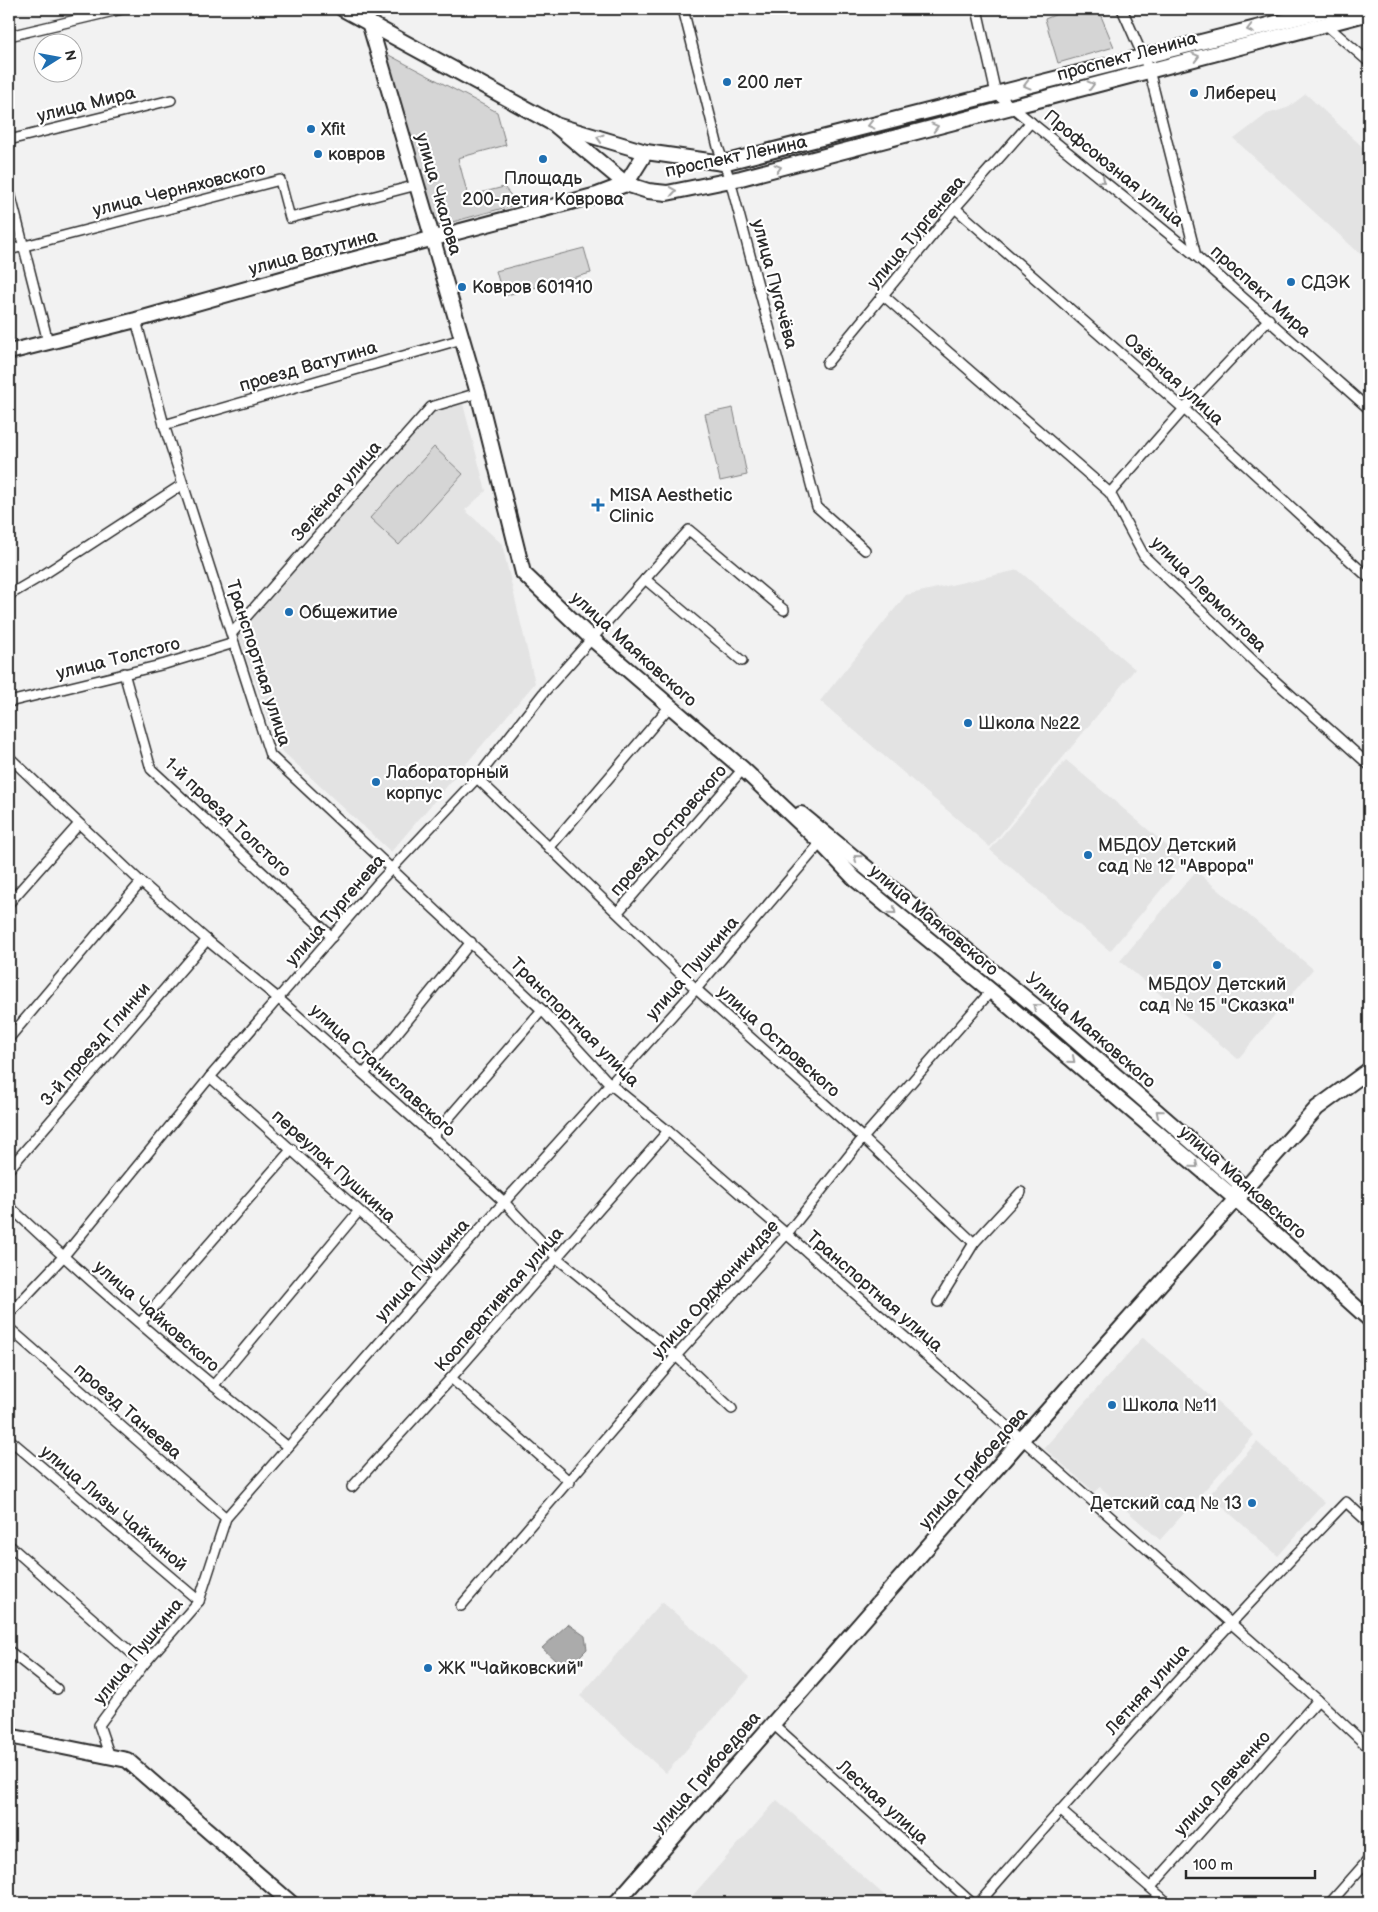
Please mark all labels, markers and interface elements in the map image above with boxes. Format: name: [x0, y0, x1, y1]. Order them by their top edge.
one-way arrow: [1246, 23, 1255, 34]
street label: проспект Ленина: [1055, 28, 1200, 85]
north arrow: [32, 32, 82, 82]
text: N: [61, 49, 80, 62]
one-way arrow: [1191, 53, 1199, 63]
place label: 200 лет: [737, 72, 803, 93]
marker: 200 лет: [721, 76, 733, 88]
one-way arrow: [1024, 80, 1032, 90]
one-way arrow: [1087, 80, 1095, 91]
street label: улица Мира: [35, 82, 138, 127]
place label: Либерец: [1203, 83, 1277, 104]
marker: Либерец: [1188, 87, 1200, 99]
street label: Профсоюзная улица: [1040, 106, 1188, 231]
place label: Xfit: [320, 119, 346, 140]
one-way arrow: [866, 119, 875, 130]
one-way arrow: [930, 122, 938, 132]
marker: Xfit: [305, 123, 317, 135]
street label: улица Чкалова: [411, 131, 466, 258]
street label: проспект Ленина: [663, 131, 809, 182]
one-way arrow: [596, 134, 605, 144]
place label: ковров: [328, 144, 386, 165]
marker: ковров: [312, 148, 324, 160]
marker: Площадь 200-летия Коврова: [537, 153, 549, 165]
street label: улица Черняховского: [91, 158, 268, 221]
one-way arrow: [773, 164, 781, 174]
place label: Площадь 200-летия Коврова: [462, 168, 624, 210]
street label: улица Тургенева: [863, 171, 970, 293]
one-way arrow: [1096, 174, 1105, 182]
one-way arrow: [670, 186, 678, 197]
street label: улица Пугачёва: [747, 217, 802, 351]
street label: улица Ватутина: [246, 225, 380, 280]
street label: проспект Мира: [1206, 241, 1315, 342]
place label: СДЭК: [1301, 272, 1350, 293]
marker: СДЭК: [1285, 276, 1297, 288]
place label: Ковров 601910: [472, 277, 593, 298]
marker: Ковров 601910: [456, 281, 468, 293]
street label: Озёрная улица: [1119, 329, 1228, 430]
street label: проезд Ватутина: [237, 337, 380, 396]
street label: Зелёная улица: [287, 437, 386, 546]
place label: MISA Aesthetic Clinic: [609, 485, 733, 527]
marker: MISA Aesthetic Clinic: [591, 498, 605, 512]
street label: улица Лермонтова: [1146, 532, 1271, 657]
street label: Транспортная улица: [222, 577, 295, 749]
street label: улица Маяковского: [566, 587, 701, 711]
place label: Общежитие: [299, 602, 398, 623]
marker: Общежитие: [283, 606, 295, 618]
street label: улица Толстого: [54, 633, 182, 684]
place label: Школа №22: [978, 713, 1081, 734]
marker: Школа №22: [962, 717, 974, 729]
street label: 1-й проезд Толстого: [160, 753, 295, 881]
street label: проезд Островского: [606, 760, 731, 900]
place label: Лабораторный корпус: [385, 762, 509, 804]
marker: Лабораторный корпус: [370, 776, 382, 788]
place label: МБДОУ Детский сад № 12 "Аврора": [1098, 835, 1254, 877]
marker: МБДОУ Детский сад № 12 "Аврора": [1082, 849, 1094, 861]
street label: улица Тургенева: [281, 850, 390, 970]
one-way arrow: [854, 855, 863, 863]
street label: улица Маяковского: [865, 860, 1002, 980]
one-way arrow: [888, 905, 897, 914]
street label: улица Пушкина: [642, 912, 743, 1025]
street label: Транспортная улица: [506, 953, 644, 1091]
marker: МБДОУ Детский сад № 15 "Сказка": [1211, 959, 1223, 971]
street label: Улица Маяковского: [1021, 968, 1160, 1093]
place label: МБДОУ Детский сад № 15 "Сказка": [1139, 974, 1295, 1016]
street label: 3-й проезд Глинки: [36, 978, 155, 1111]
street label: улица Островского: [713, 981, 844, 1102]
street label: улица Станиславского: [306, 1000, 460, 1141]
one-way arrow: [1032, 1003, 1041, 1012]
one-way arrow: [1066, 1054, 1075, 1063]
street label: переулок Пушкина: [268, 1105, 400, 1228]
one-way arrow: [1155, 1110, 1164, 1119]
street label: улица Маяковского: [1175, 1121, 1311, 1243]
one-way arrow: [1190, 1159, 1199, 1168]
street label: улица Пушкина: [371, 1214, 474, 1326]
street label: улица Орджоникидзе: [648, 1216, 783, 1363]
street label: Кооперативная улица: [431, 1222, 568, 1376]
street label: Транспортная улица: [802, 1226, 947, 1357]
street label: улица Чайковского: [90, 1256, 224, 1376]
street label: проезд Танеева: [70, 1359, 186, 1464]
place label: Школа №11: [1122, 1395, 1217, 1416]
marker: Школа №11: [1106, 1399, 1118, 1411]
street label: улица Грибоедова: [915, 1403, 1032, 1534]
street label: улица Лизы Чайкиной: [36, 1441, 191, 1576]
place label: Детский сад № 13: [1090, 1493, 1242, 1514]
marker: Детский сад № 13: [1246, 1497, 1258, 1509]
street label: улица Пушкина: [89, 1594, 188, 1709]
street label: Летняя улица: [1101, 1639, 1194, 1740]
place label: ЖК "Чайковский": [438, 1658, 583, 1679]
marker: ЖК "Чайковский": [422, 1662, 434, 1674]
street label: улица Грибоедова: [648, 1707, 765, 1838]
street label: улица Левченко: [1170, 1727, 1275, 1840]
street label: Лесная улица: [832, 1755, 933, 1849]
scale bar: [1186, 1847, 1314, 1879]
text: 100 m: [1193, 1856, 1233, 1875]

